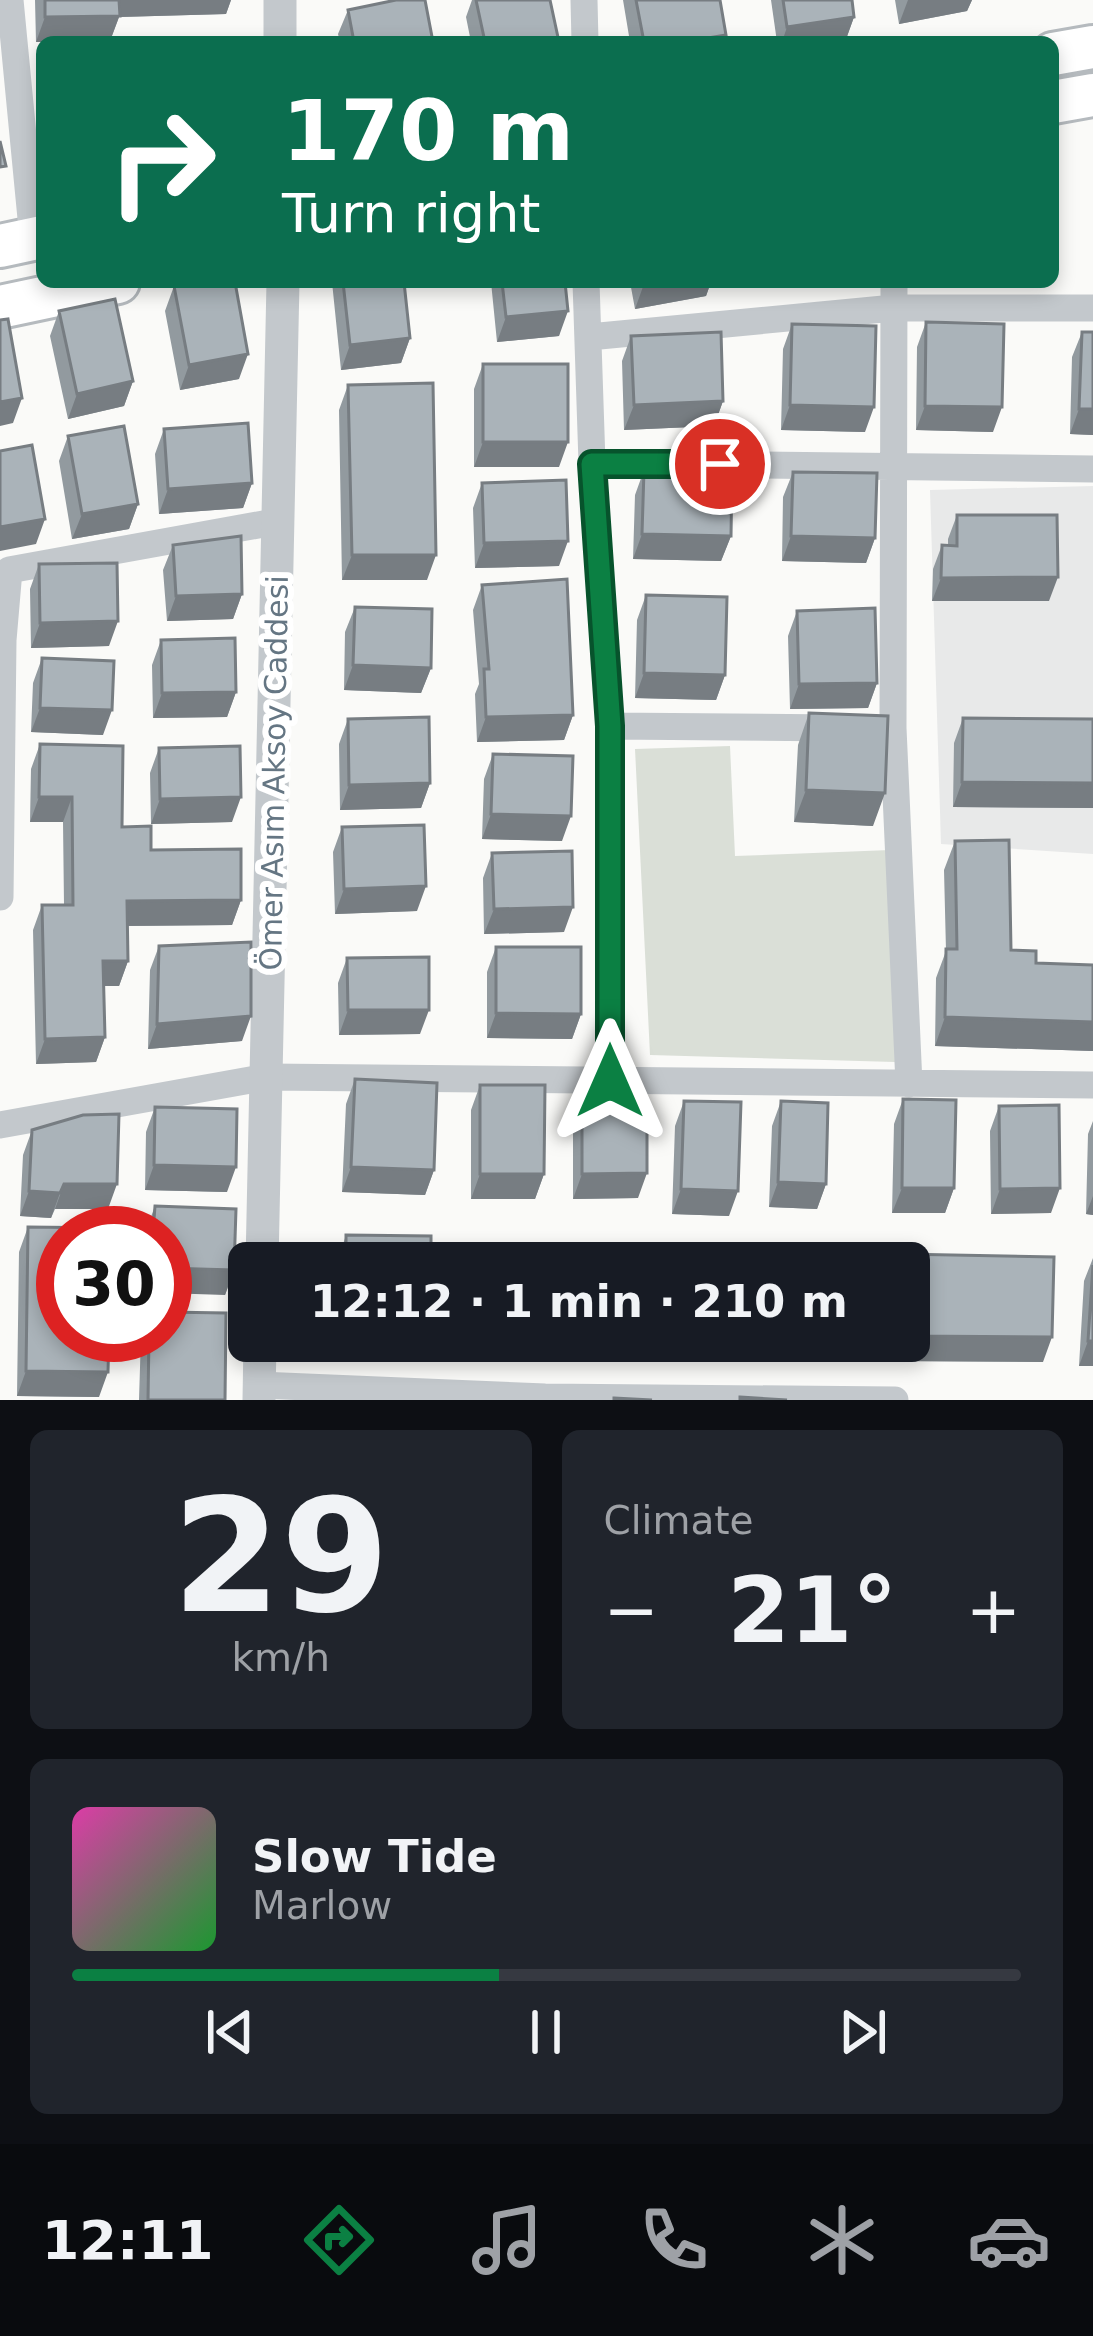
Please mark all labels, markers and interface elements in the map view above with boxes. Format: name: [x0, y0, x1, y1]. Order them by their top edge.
text: 170 m: [282, 82, 574, 180]
icon: right: [84, 84, 240, 240]
text: Turn right: [282, 182, 541, 245]
pin: [669, 413, 771, 515]
icon: arrive: [687, 431, 753, 497]
street label: Ömer Asım Aksoy Caddesi: [253, 575, 295, 971]
position arrow: [547, 1018, 673, 1144]
speed limit sign: 30: [36, 1206, 192, 1362]
text: 12:12 · 1 min · 210 m: [310, 1275, 848, 1328]
text: 29: [172, 1466, 389, 1648]
text: Climate: [604, 1498, 754, 1543]
text: 21°: [727, 1558, 897, 1663]
text: −: [604, 1572, 659, 1649]
text: +: [966, 1572, 1021, 1649]
text: km/h: [232, 1635, 330, 1680]
text: Slow Tide: [252, 1830, 497, 1883]
text: Marlow: [252, 1883, 392, 1928]
icon: previous: [197, 1999, 263, 2065]
icon: pause: [513, 1999, 579, 2065]
icon: next: [830, 1999, 896, 2065]
icon: directions: [297, 2198, 381, 2282]
icon: music: [465, 2198, 549, 2282]
icon: phone: [632, 2198, 716, 2282]
icon: climate: [800, 2198, 884, 2282]
icon: car: [967, 2198, 1051, 2282]
text: 12:11: [42, 2209, 214, 2272]

